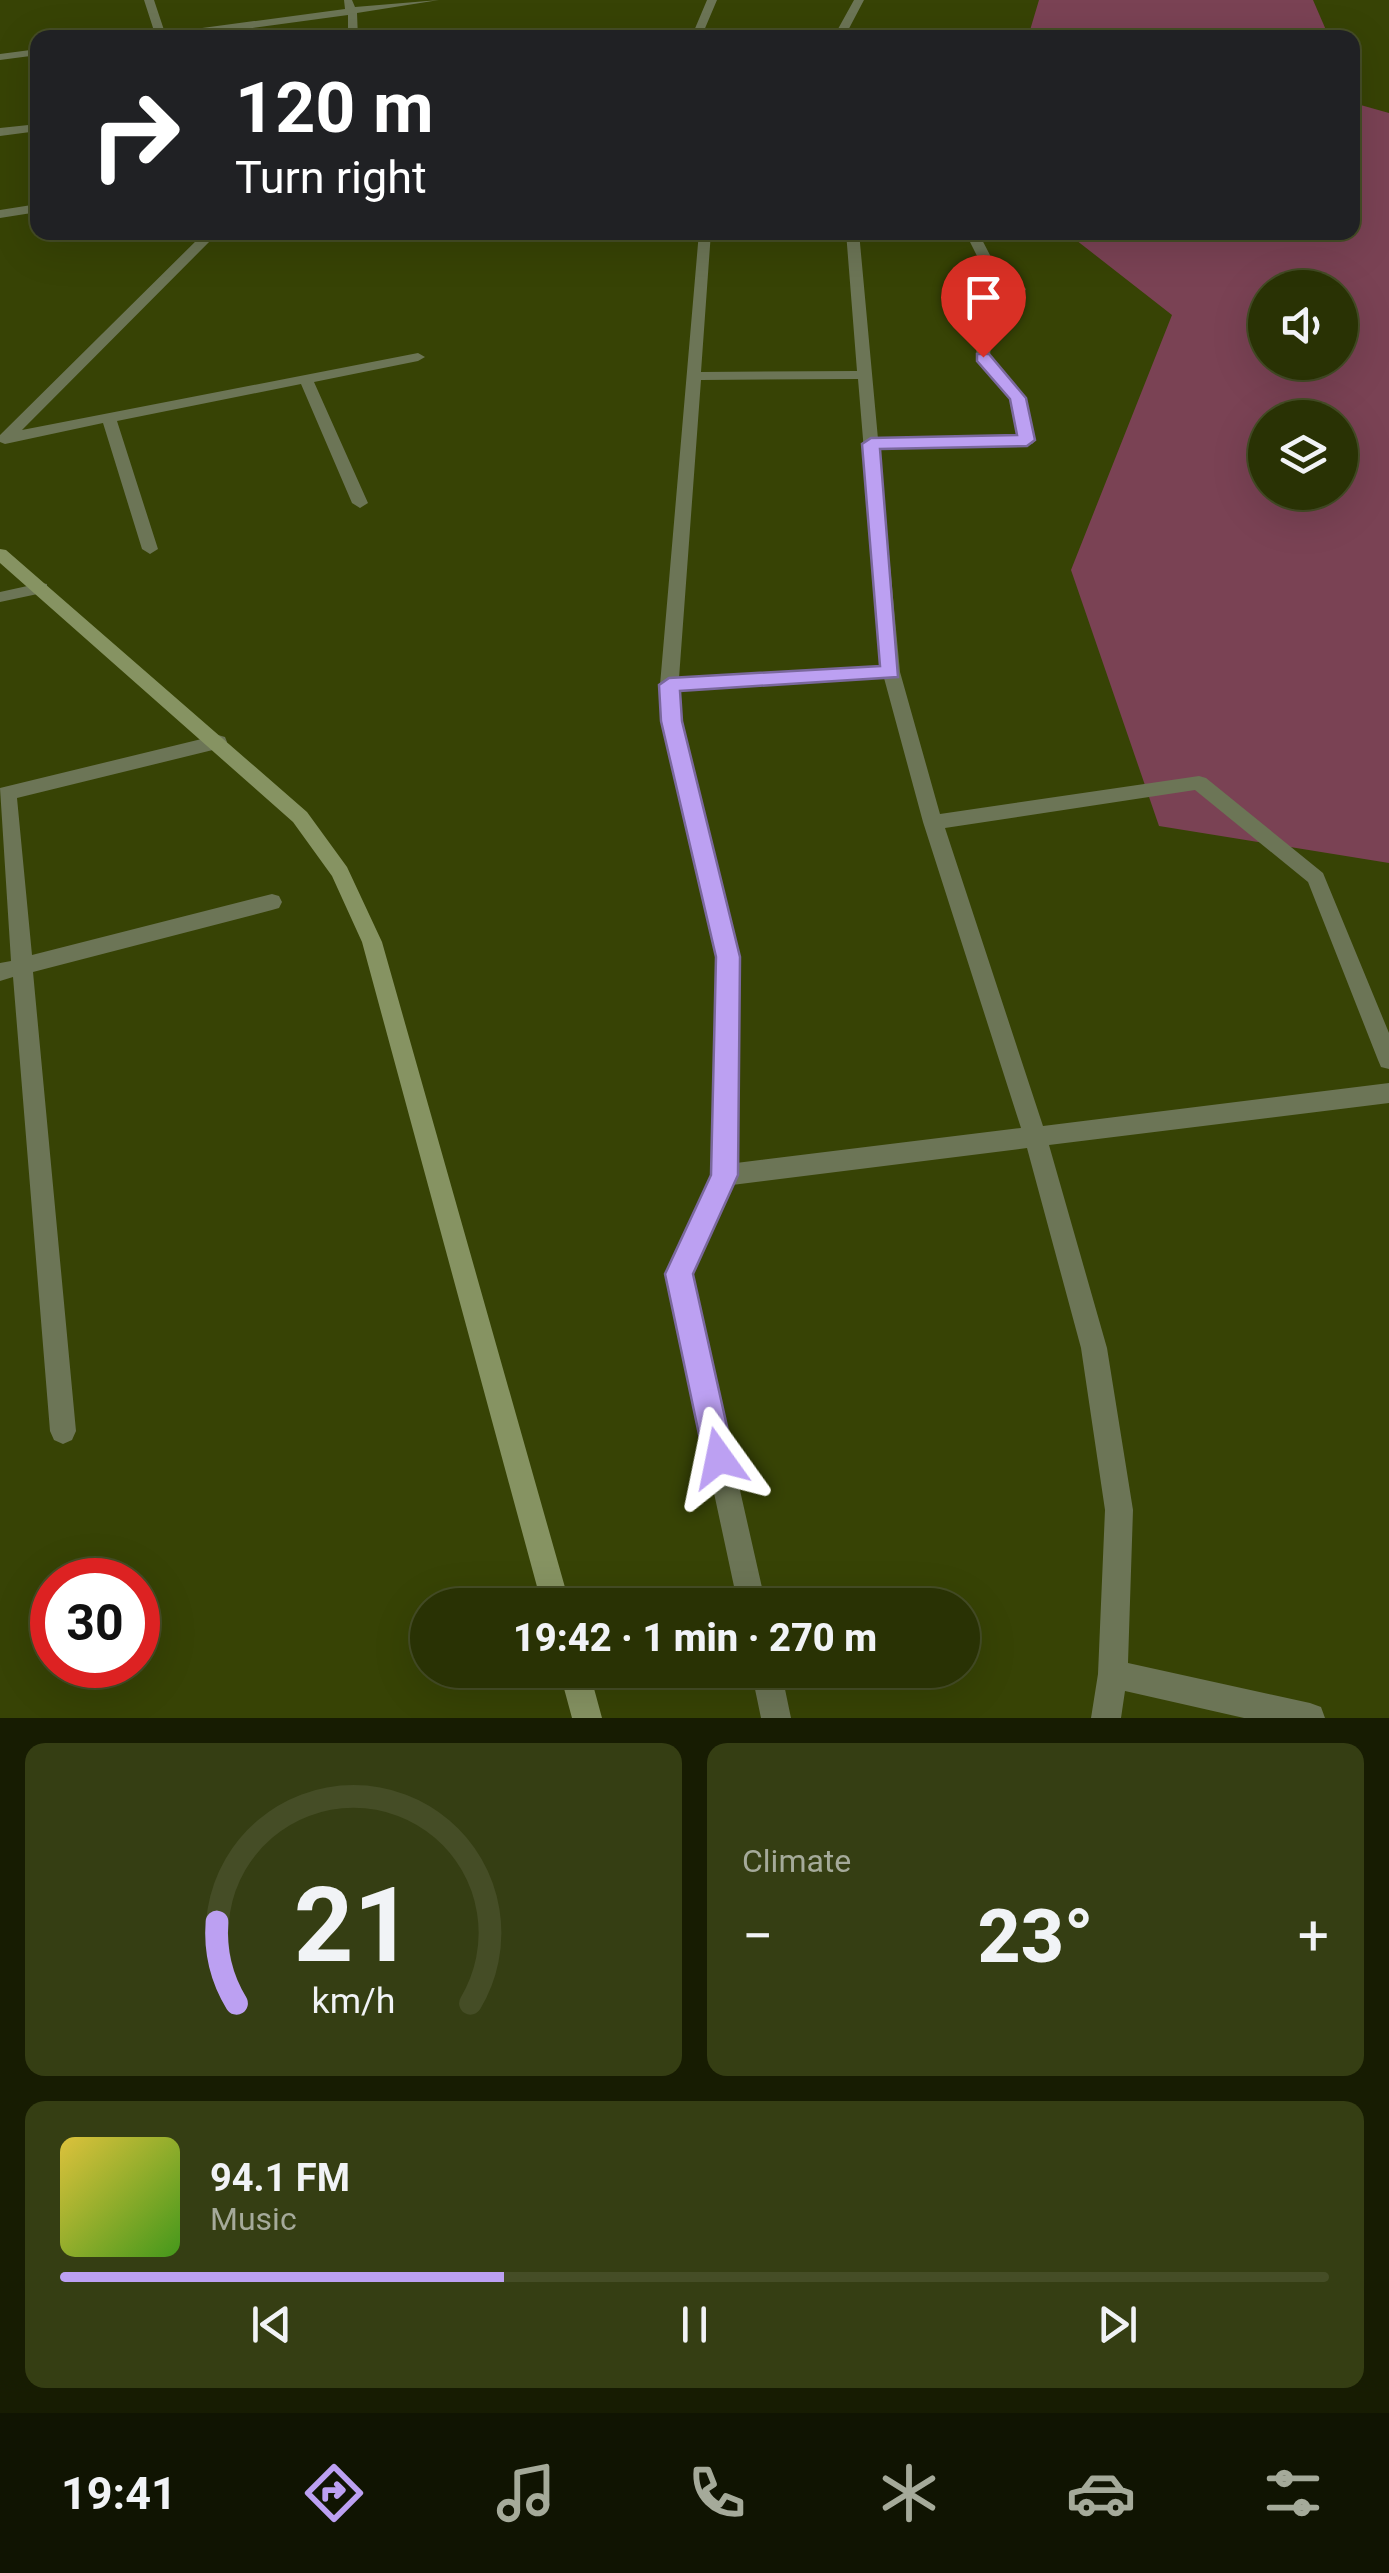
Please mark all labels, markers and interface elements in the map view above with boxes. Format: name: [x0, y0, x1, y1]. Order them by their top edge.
text: 120 m: [235, 67, 434, 149]
icon: right: [70, 70, 200, 200]
text: Turn right: [235, 151, 427, 204]
pin: [941, 255, 1026, 358]
icon: arrive: [956, 270, 1011, 325]
map controls: [1248, 270, 1358, 510]
button: sound: [1248, 270, 1358, 380]
button: layers: [1248, 400, 1358, 510]
position arrow: [667, 1406, 771, 1510]
speed limit sign: 30: [30, 1558, 160, 1688]
text: 19:42 · 1 min · 270 m: [513, 1616, 877, 1660]
text: Climate: [742, 1842, 851, 1880]
text: 21: [294, 1865, 413, 1986]
text: 23°: [978, 1892, 1094, 1980]
text: −: [742, 1904, 773, 1968]
text: +: [1298, 1904, 1329, 1968]
text: km/h: [312, 1980, 395, 2022]
text: 94.1 FM: [210, 2156, 350, 2200]
text: Music: [210, 2200, 297, 2238]
icon: previous: [244, 2297, 299, 2352]
icon: pause: [667, 2297, 722, 2352]
icon: next: [1090, 2297, 1145, 2352]
icon: directions: [299, 2458, 369, 2528]
icon: music: [491, 2458, 561, 2528]
icon: phone: [682, 2458, 752, 2528]
icon: climate: [874, 2458, 944, 2528]
icon: car: [1066, 2458, 1136, 2528]
icon: filters: [1258, 2458, 1328, 2528]
text: 19:41: [61, 2467, 177, 2520]

